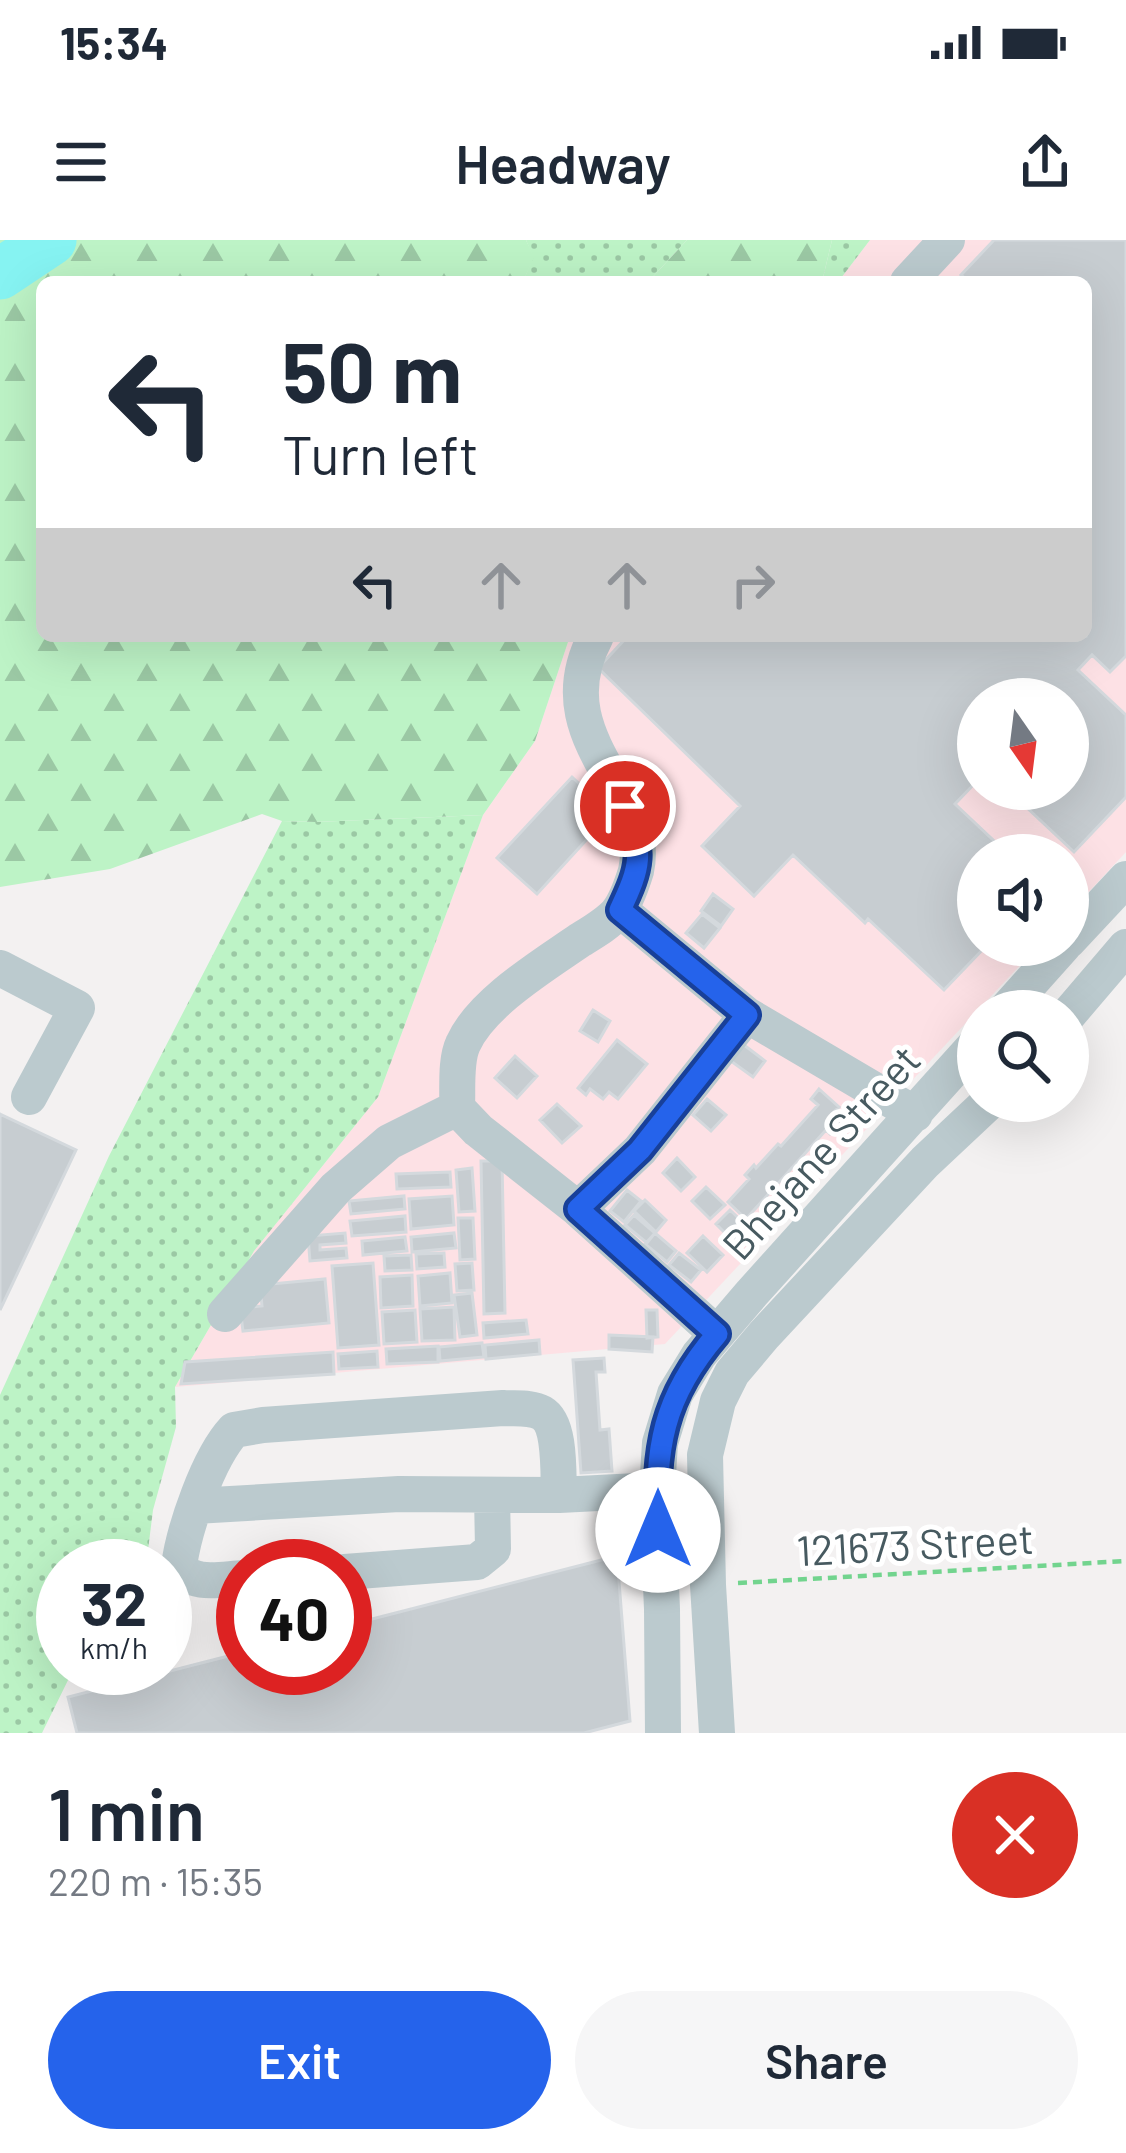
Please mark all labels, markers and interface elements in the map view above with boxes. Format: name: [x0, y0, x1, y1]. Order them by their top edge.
text: 15:34: [60, 15, 168, 69]
icon: menu: [48, 129, 114, 195]
icon: share: [1012, 129, 1078, 195]
text: Headway: [455, 130, 671, 195]
text: 50 m: [282, 319, 462, 420]
icon: left: [84, 324, 240, 480]
text: Turn left: [282, 421, 479, 486]
icon: left: [342, 552, 408, 618]
icon: ahead: [468, 552, 534, 618]
icon: ahead: [594, 552, 660, 618]
icon: right: [720, 552, 786, 618]
north arrow: [957, 678, 1089, 810]
map controls: [957, 678, 1089, 1122]
pin: [574, 755, 676, 857]
icon: arrive: [592, 773, 658, 839]
button: sound: [957, 834, 1089, 966]
button: search: [957, 990, 1089, 1122]
street label: Bhejane Street: [711, 1034, 930, 1269]
position arrow: [595, 1467, 721, 1593]
street label: 121673 Street: [795, 1512, 1035, 1574]
speed limit sign: 40: [216, 1539, 372, 1695]
text: 32: [81, 1566, 147, 1638]
text: km/h: [80, 1629, 148, 1665]
text: 1 min: [48, 1769, 205, 1855]
button: close: [952, 1772, 1078, 1898]
text: 220 m · 15:35: [48, 1857, 263, 1904]
button: Exit: [48, 1991, 551, 2129]
button: Share: [575, 1991, 1078, 2129]

